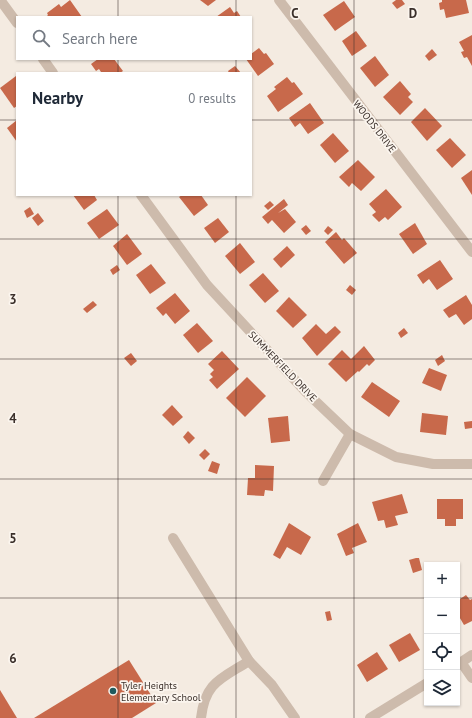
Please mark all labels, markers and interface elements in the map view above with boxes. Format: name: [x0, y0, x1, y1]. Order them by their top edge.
text: C: [291, 5, 299, 22]
text: D: [409, 5, 417, 22]
search box: [16, 16, 252, 60]
icon: search: [30, 27, 52, 49]
text: Search here: [62, 29, 138, 48]
text: Nearby: [32, 87, 83, 109]
text: 0 results: [188, 90, 236, 107]
street label: WOODS DRIVE: [350, 98, 399, 155]
text: 3: [9, 291, 17, 308]
street label: SUMMERFIELD DRIVE: [246, 328, 320, 404]
text: 4: [9, 410, 17, 427]
text: 5: [9, 530, 17, 547]
map controls: [424, 562, 460, 706]
button: +: [424, 562, 460, 598]
button: −: [424, 598, 460, 634]
button: locate: [424, 634, 460, 670]
text: 6: [9, 650, 17, 667]
button: layers: [424, 670, 460, 706]
place label: Tyler Heights Elementary School: [121, 679, 201, 704]
marker: Tyler Heights Elementary School: [108, 686, 118, 696]

